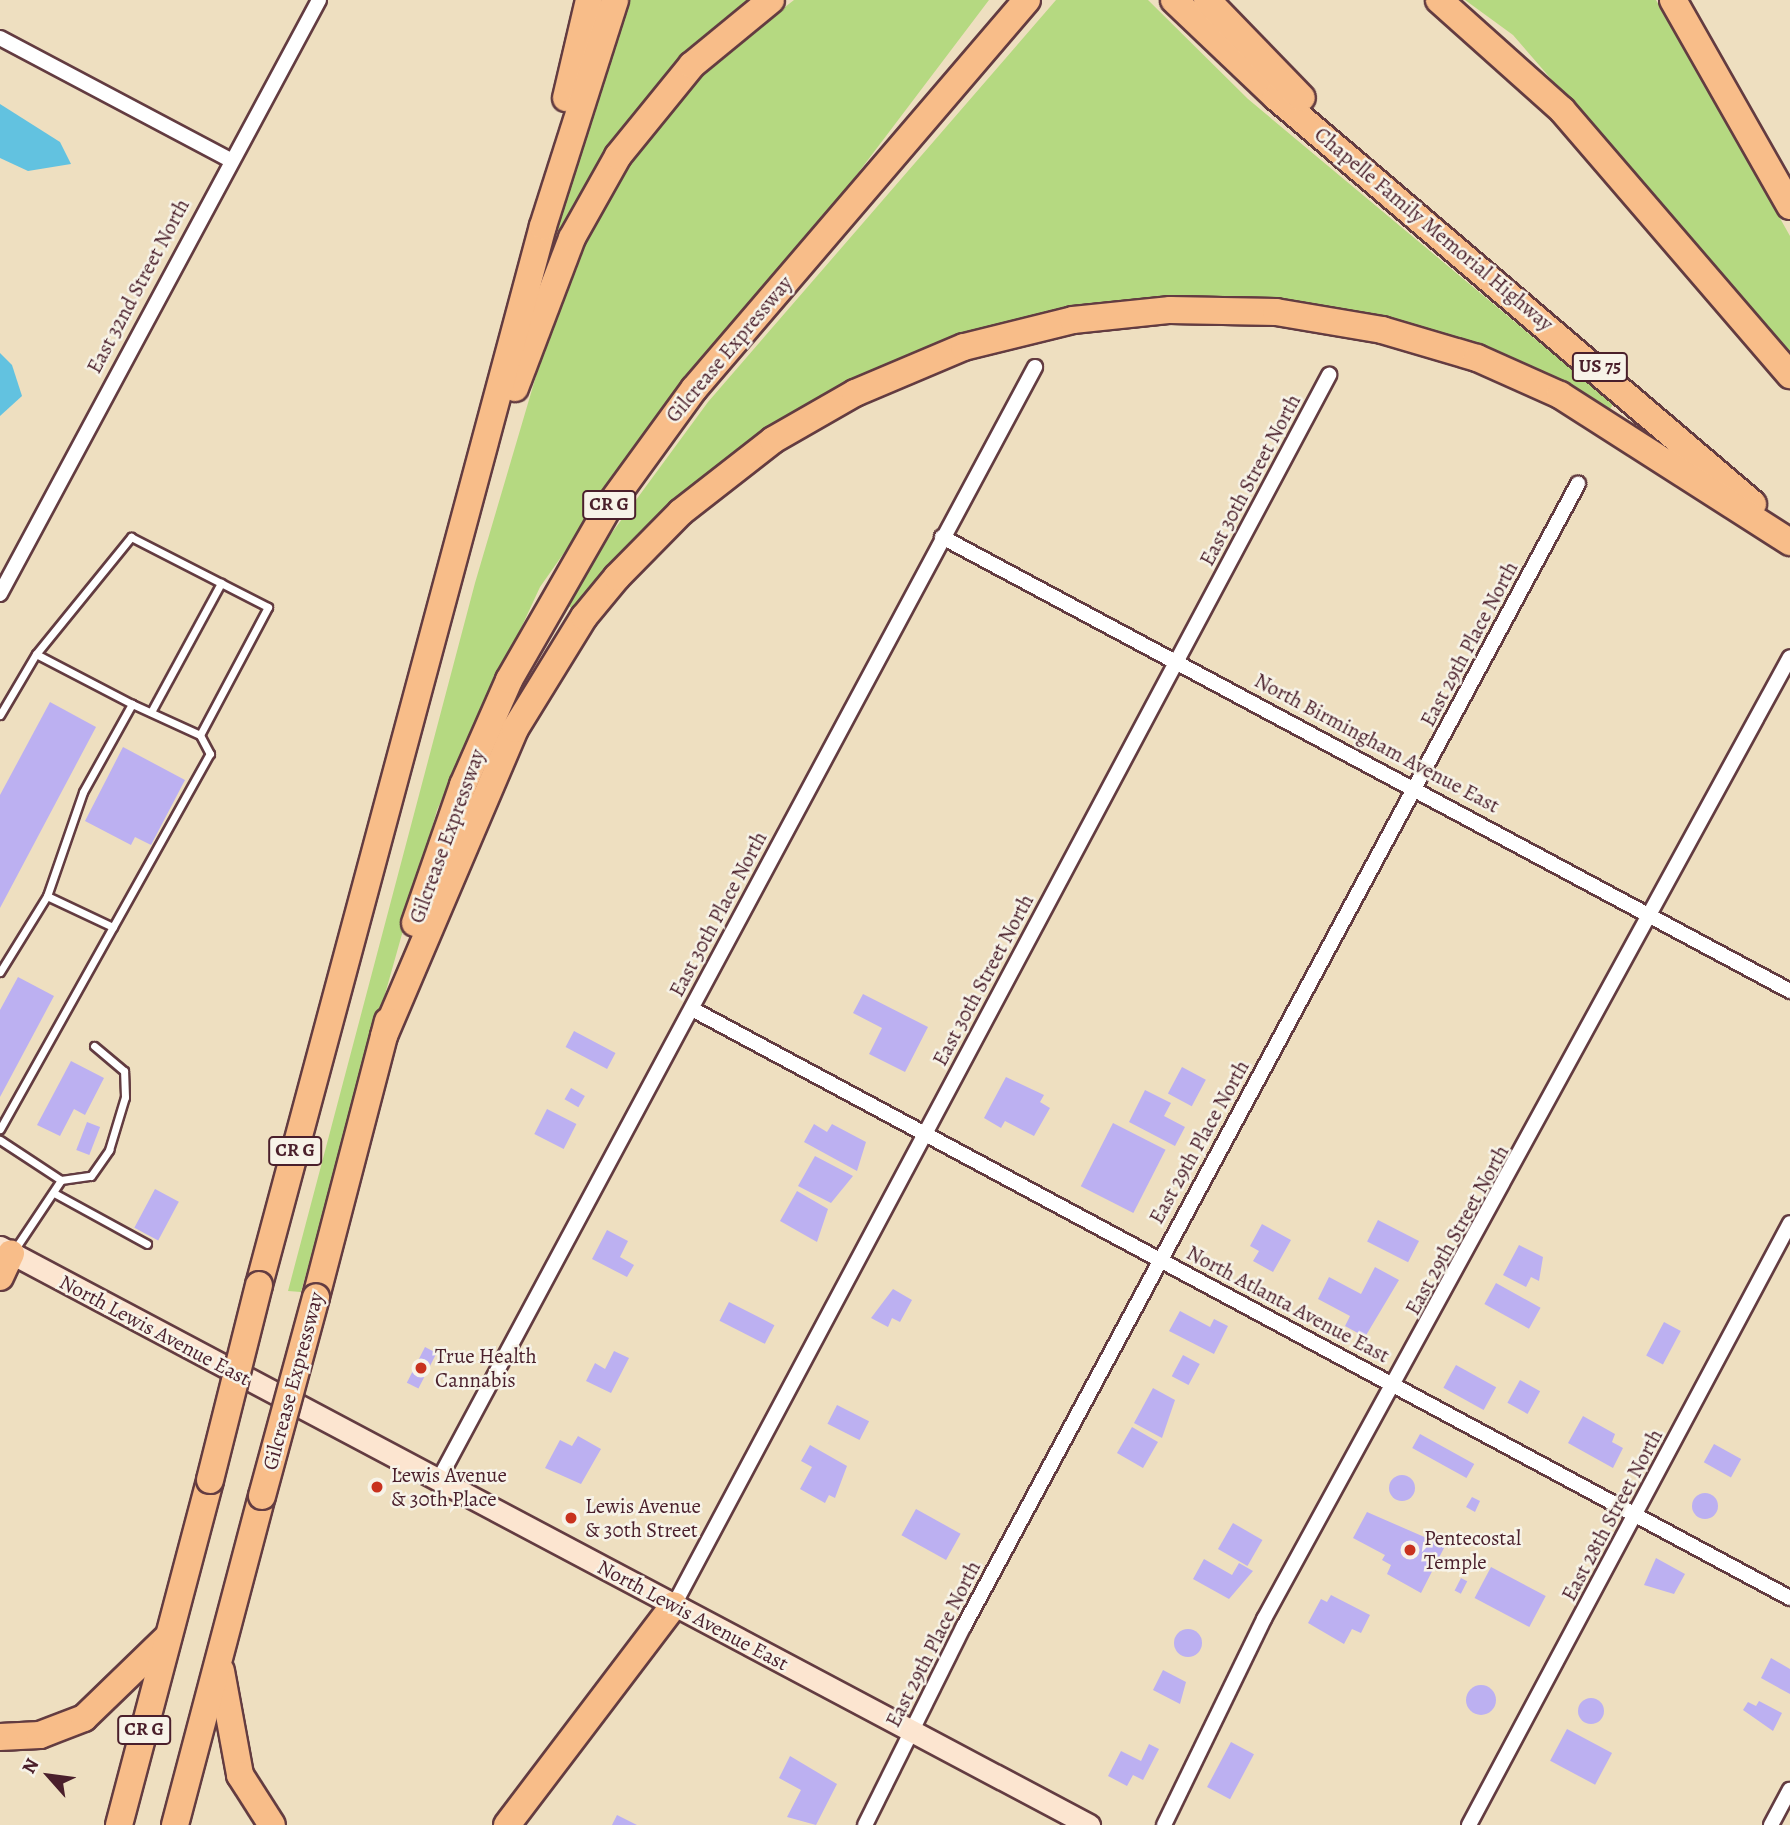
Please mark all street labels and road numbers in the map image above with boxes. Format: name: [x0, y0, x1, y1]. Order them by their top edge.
street label: Chapelle Family Memorial Highway: [1309, 122, 1559, 336]
street label: East 32nd Street North: [81, 194, 195, 378]
street label: Gilcrease Expressway: [660, 271, 798, 427]
road number: US 75: [1570, 352, 1630, 382]
street label: East 30th Street North: [1194, 390, 1306, 570]
road number: CR G: [581, 490, 637, 520]
street label: East 29th Place North: [1415, 557, 1523, 731]
street label: North Birmingham Avenue East: [1250, 668, 1504, 818]
street label: Gilcrease Expressway: [404, 746, 490, 926]
street label: East 30th Place North: [664, 827, 772, 1001]
street label: East 30th Street North: [927, 890, 1039, 1070]
street label: East 29th Place North: [1144, 1056, 1254, 1228]
road number: CR G: [267, 1135, 323, 1166]
street label: East 29th Street North: [1400, 1141, 1514, 1319]
street label: North Atlanta Avenue East: [1182, 1240, 1394, 1368]
street label: North Lewis Avenue East: [55, 1269, 255, 1391]
street label: Gilcrease Expressway: [257, 1289, 329, 1473]
street label: East 28th Street North: [1556, 1425, 1668, 1605]
street label: North Lewis Avenue East: [593, 1554, 793, 1676]
street label: East 29th Place North: [880, 1557, 986, 1731]
road number: CR G: [116, 1714, 172, 1746]

